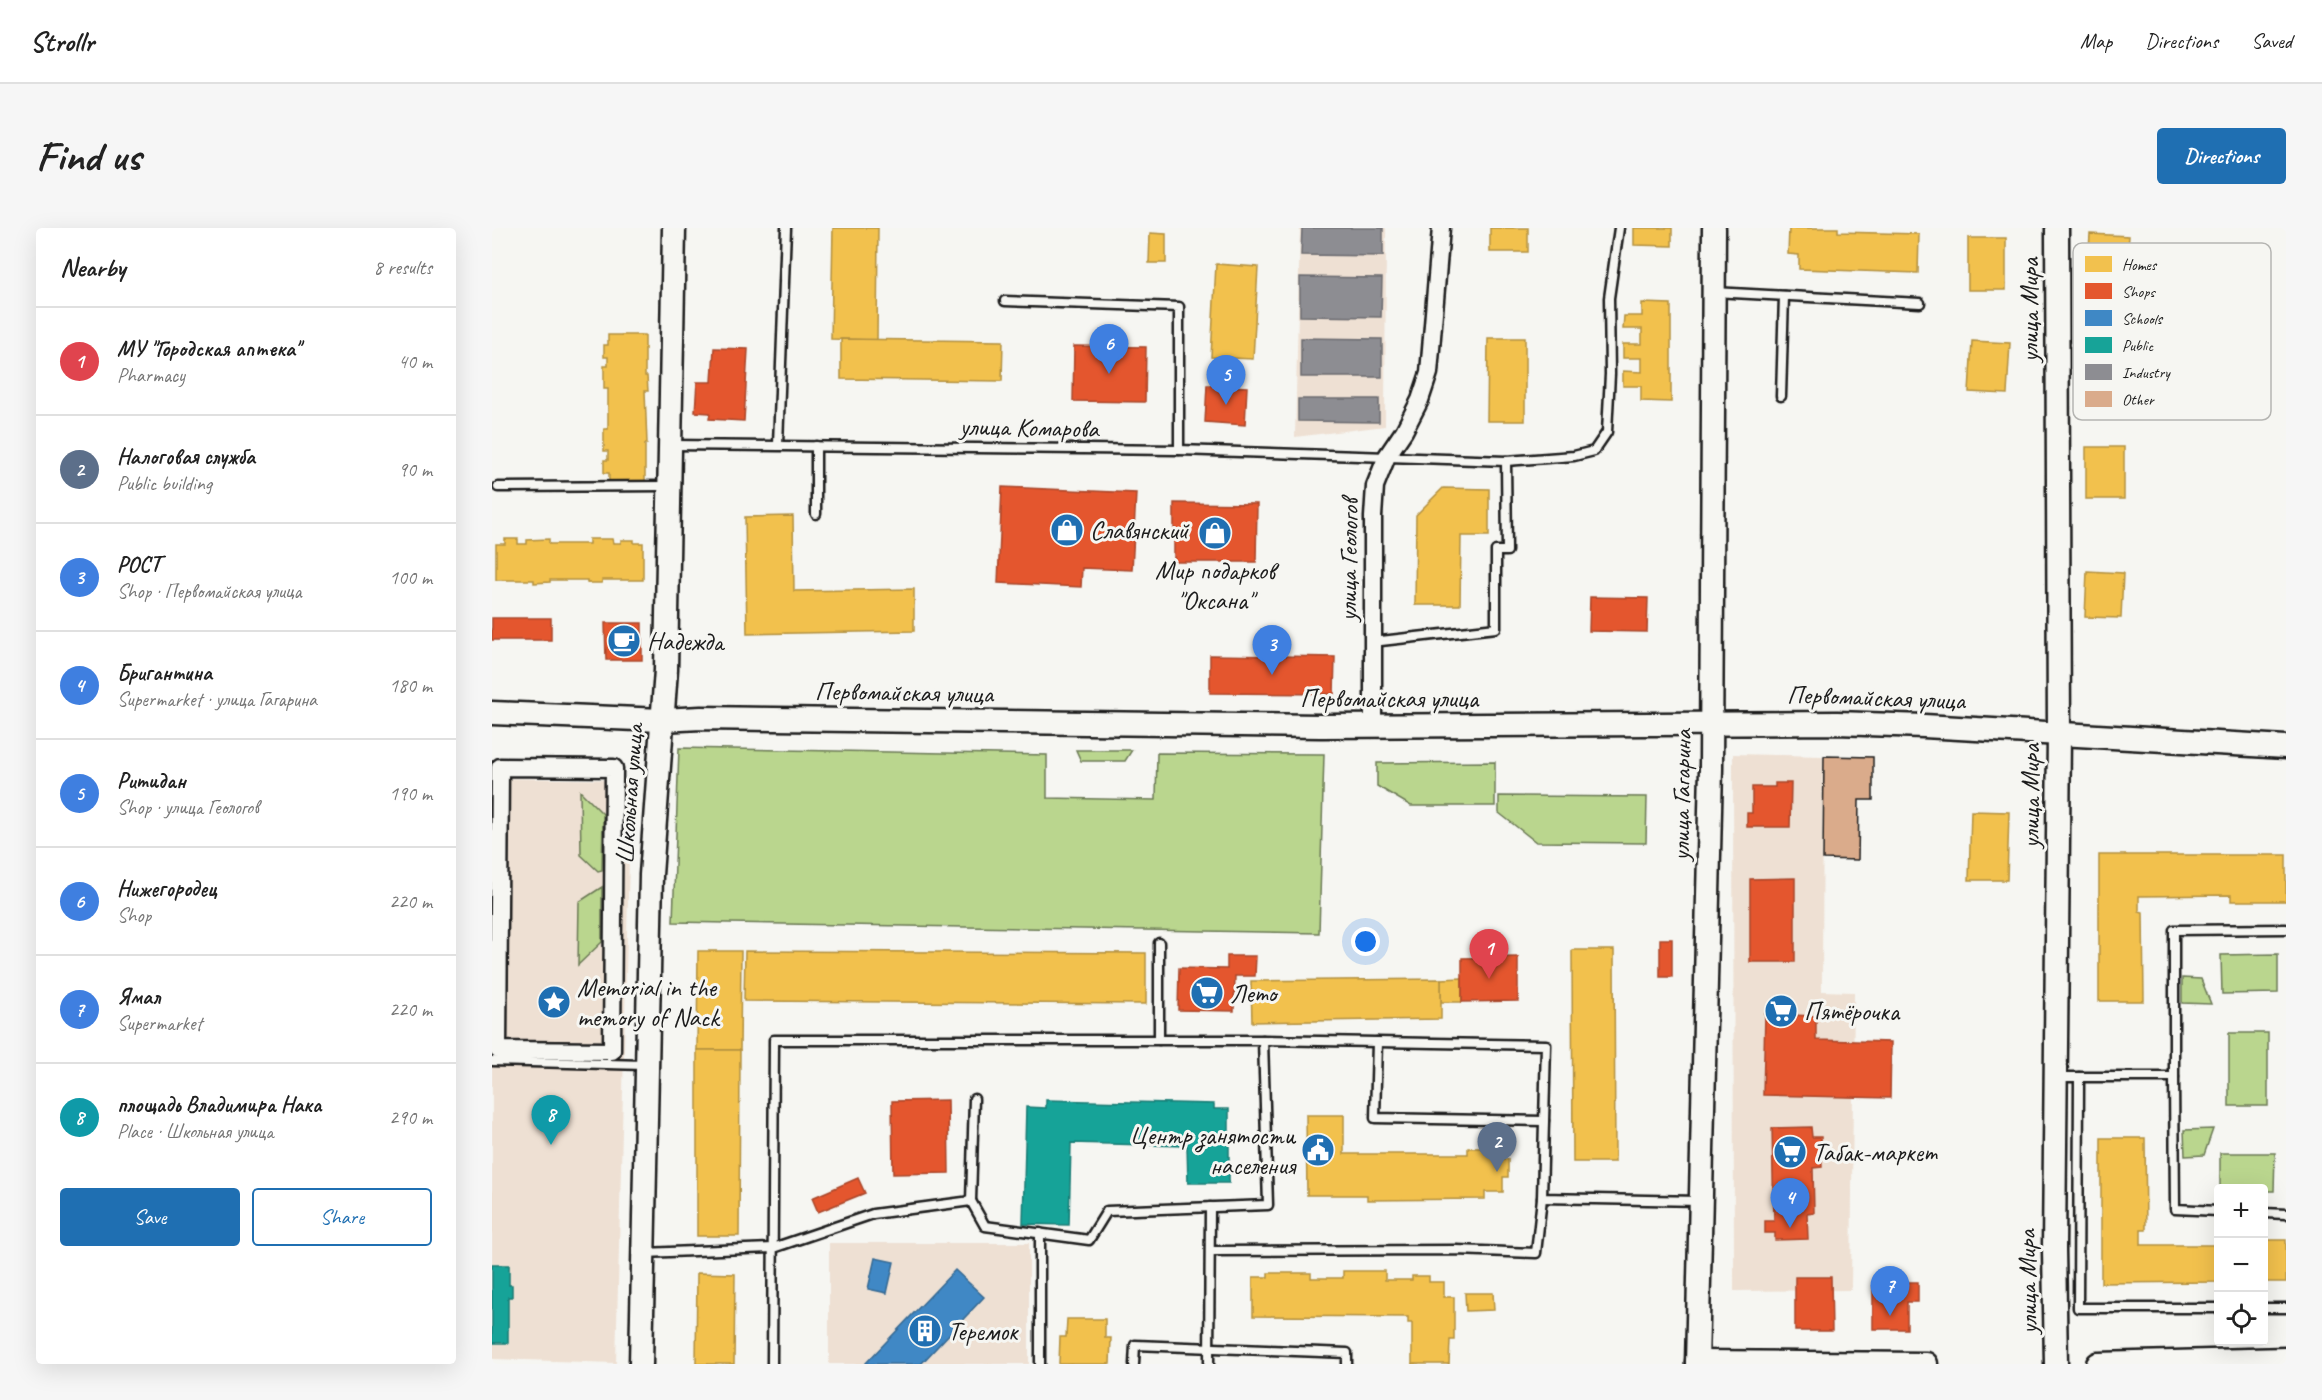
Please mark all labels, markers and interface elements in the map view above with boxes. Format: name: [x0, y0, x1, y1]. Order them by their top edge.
text: Strollr: [30, 24, 94, 59]
text: Map: [2080, 28, 2112, 54]
text: Directions: [2145, 28, 2218, 54]
text: Saved: [2251, 28, 2292, 54]
button: Directions: [2157, 128, 2286, 184]
text: Find us: [36, 130, 141, 183]
legend: [2073, 243, 2271, 420]
text: Nearby: [60, 251, 125, 284]
text: 8 results: [373, 255, 432, 280]
text: Homes: [2122, 255, 2158, 275]
street label: улица Мира: [2013, 256, 2046, 364]
text: Shops: [2122, 282, 2156, 302]
text: Schools: [2122, 309, 2163, 329]
pin: 6: [1090, 324, 1128, 374]
text: МУ "Городская аптека": [117, 335, 300, 363]
text: Public: [2122, 336, 2154, 356]
text: 1: [75, 349, 84, 374]
text: 40 m: [398, 349, 432, 374]
pin: 5: [1206, 356, 1246, 405]
text: Pharmacy: [117, 363, 185, 388]
text: Industry: [2122, 363, 2171, 383]
text: Other: [2122, 390, 2155, 410]
street label: улица Комарова: [957, 410, 1100, 445]
text: Налоговая служба: [117, 443, 255, 471]
text: 2: [75, 457, 84, 482]
text: 90 m: [398, 457, 432, 482]
text: Public building: [117, 471, 212, 496]
street label: улица Геологов: [1331, 494, 1366, 624]
shop icon: Славянский: [1049, 512, 1085, 548]
place label: Славянский: [1090, 514, 1190, 547]
shop icon: Мир подарков "Оксана": [1197, 515, 1233, 551]
text: РОСТ: [117, 551, 161, 579]
place label: Мир подарков "Оксана": [1155, 554, 1280, 617]
text: 3: [75, 565, 84, 590]
text: 100 m: [389, 565, 432, 590]
text: Shop · Первомайская улица: [117, 579, 302, 604]
cafe icon: Надежда: [606, 623, 642, 659]
place label: Надежда: [647, 625, 725, 658]
pin: 3: [1252, 626, 1292, 675]
text: Бригантина: [117, 659, 212, 687]
text: 4: [75, 673, 84, 698]
text: 180 m: [389, 673, 432, 698]
street label: Первомайская улица: [815, 674, 995, 711]
street label: Первомайская улица: [1786, 678, 1967, 717]
street label: Первомайская улица: [1300, 682, 1480, 715]
text: Supermarket · улица Гагарина: [117, 687, 317, 712]
street label: Школьная улица: [608, 721, 651, 865]
street label: улица Гагарина: [1664, 727, 1699, 863]
street label: улица Мира: [2014, 742, 2047, 850]
text: Ритидан: [117, 767, 186, 795]
text: 5: [75, 781, 84, 806]
text: 190 m: [389, 781, 432, 806]
text: Shop · улица Геологов: [117, 795, 259, 820]
text: Нижегородец: [117, 875, 216, 903]
text: 6: [75, 889, 84, 914]
text: 220 m: [389, 889, 432, 914]
text: Shop: [117, 903, 151, 928]
your location: [1351, 927, 1380, 956]
pin: 1: [1470, 930, 1508, 979]
place label: Memorial in the memory of Nack: [577, 971, 721, 1034]
supermarket icon: Лето: [1189, 975, 1225, 1011]
place label: Лето: [1230, 977, 1279, 1010]
text: Ямал: [117, 983, 161, 1011]
place icon: Memorial in the memory of Nack: [536, 984, 572, 1020]
supermarket icon: Пятёрочка: [1763, 993, 1799, 1029]
place label: Пятёрочка: [1804, 995, 1901, 1028]
text: 7: [75, 997, 84, 1022]
text: 220 m: [389, 997, 432, 1022]
text: Supermarket: [117, 1011, 202, 1036]
text: площадь Владимира Нака: [117, 1091, 321, 1119]
pin: 8: [532, 1096, 570, 1145]
text: 8: [75, 1105, 84, 1130]
text: 290 m: [389, 1105, 432, 1130]
text: Place · Школьная улица: [117, 1119, 273, 1144]
place label: Центр занятости населения: [1130, 1119, 1297, 1182]
pin: 2: [1478, 1122, 1516, 1172]
public building icon: Центр занятости населения: [1300, 1132, 1336, 1168]
supermarket icon: Табак-маркет: [1772, 1134, 1808, 1170]
place label: Табак-маркет: [1813, 1136, 1938, 1169]
pin: 4: [1770, 1178, 1810, 1228]
map controls: [2214, 1184, 2268, 1346]
button: +: [2214, 1184, 2268, 1238]
button: Save: [60, 1188, 240, 1246]
button: Share: [252, 1188, 432, 1246]
street label: улица Мира: [2010, 1228, 2045, 1337]
button: −: [2214, 1238, 2268, 1292]
pin: 7: [1870, 1266, 1910, 1316]
button: locate: [2214, 1292, 2268, 1346]
building icon: Теремок: [907, 1313, 943, 1349]
place label: Теремок: [948, 1315, 1019, 1348]

